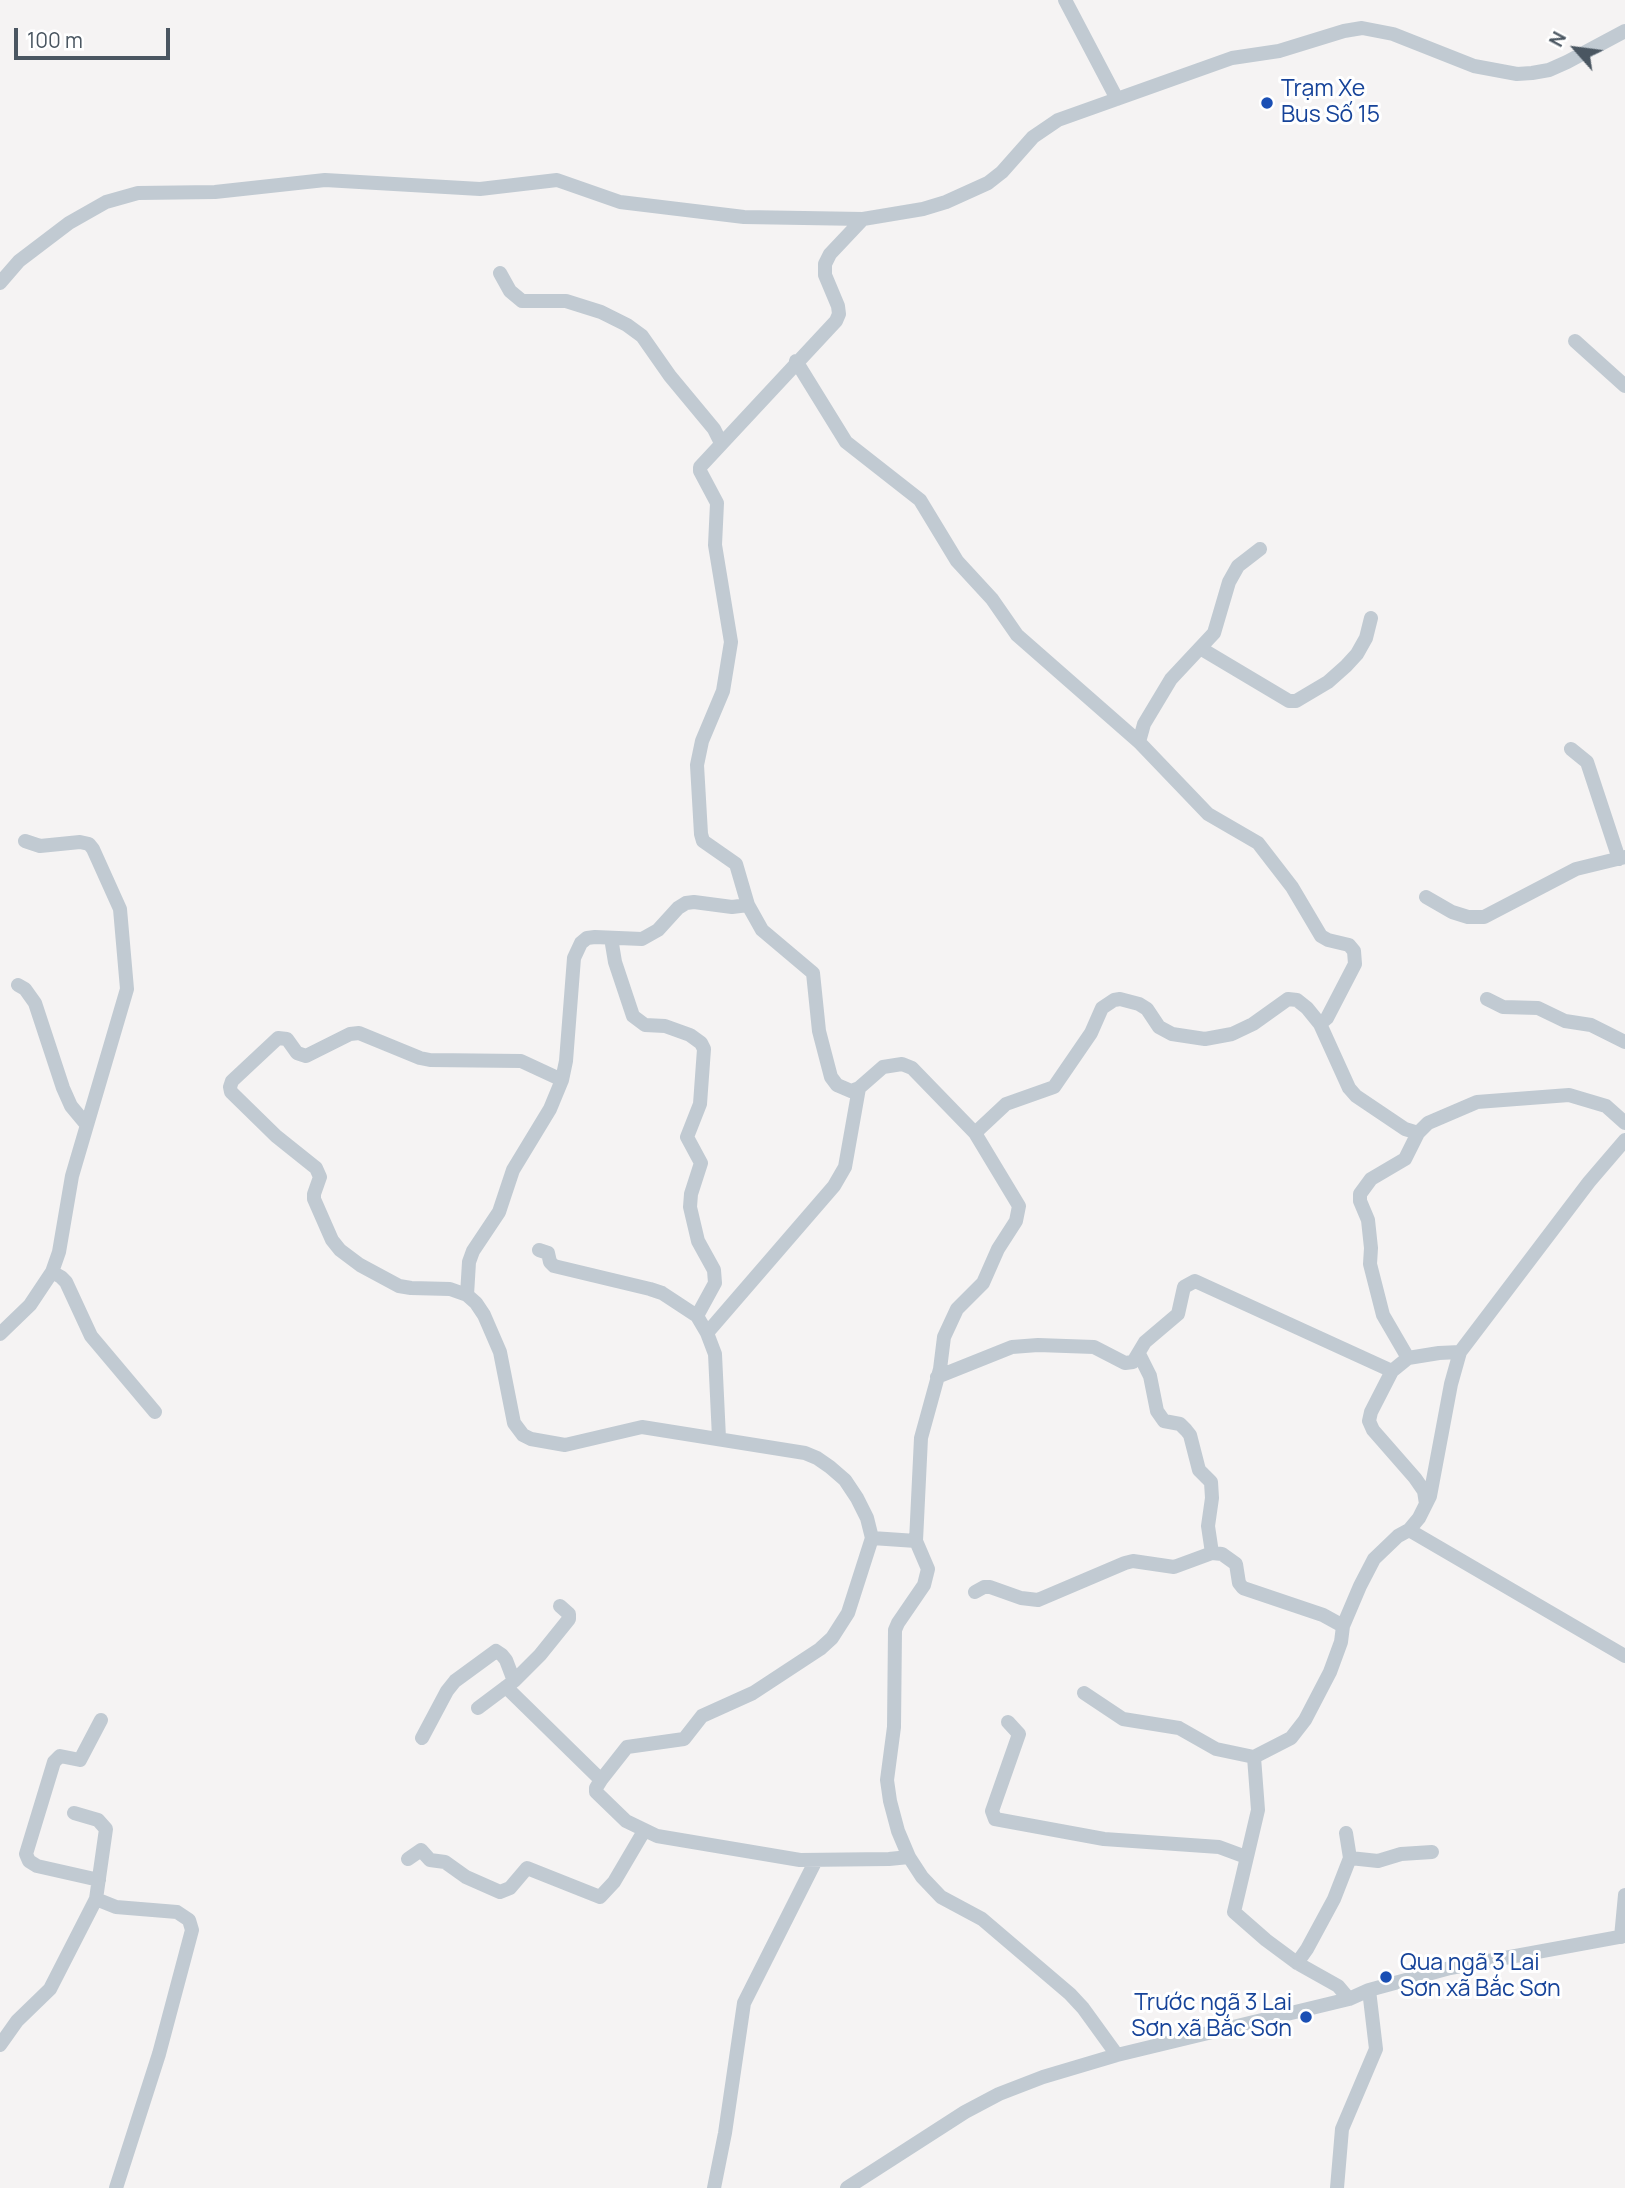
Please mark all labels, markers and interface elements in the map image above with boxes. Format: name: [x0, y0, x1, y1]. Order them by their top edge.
scale bar: [18, 14, 173, 58]
north arrow: [1541, 14, 1611, 84]
text: 100 m: [27, 26, 83, 54]
text: N: [1543, 27, 1572, 51]
place label: Trạm Xe Bus Số 15: [1281, 76, 1380, 130]
marker: Trạm Xe Bus Số 15: [1259, 95, 1275, 111]
place label: Qua ngã 3 Lai Sơn xã Bắc Sơn: [1400, 1950, 1561, 2004]
marker: Qua ngã 3 Lai Sơn xã Bắc Sơn: [1378, 1969, 1394, 1985]
place label: Trước ngã 3 Lai Sơn xã Bắc Sơn: [1131, 1990, 1292, 2044]
marker: Trước ngã 3 Lai Sơn xã Bắc Sơn: [1298, 2009, 1314, 2025]

